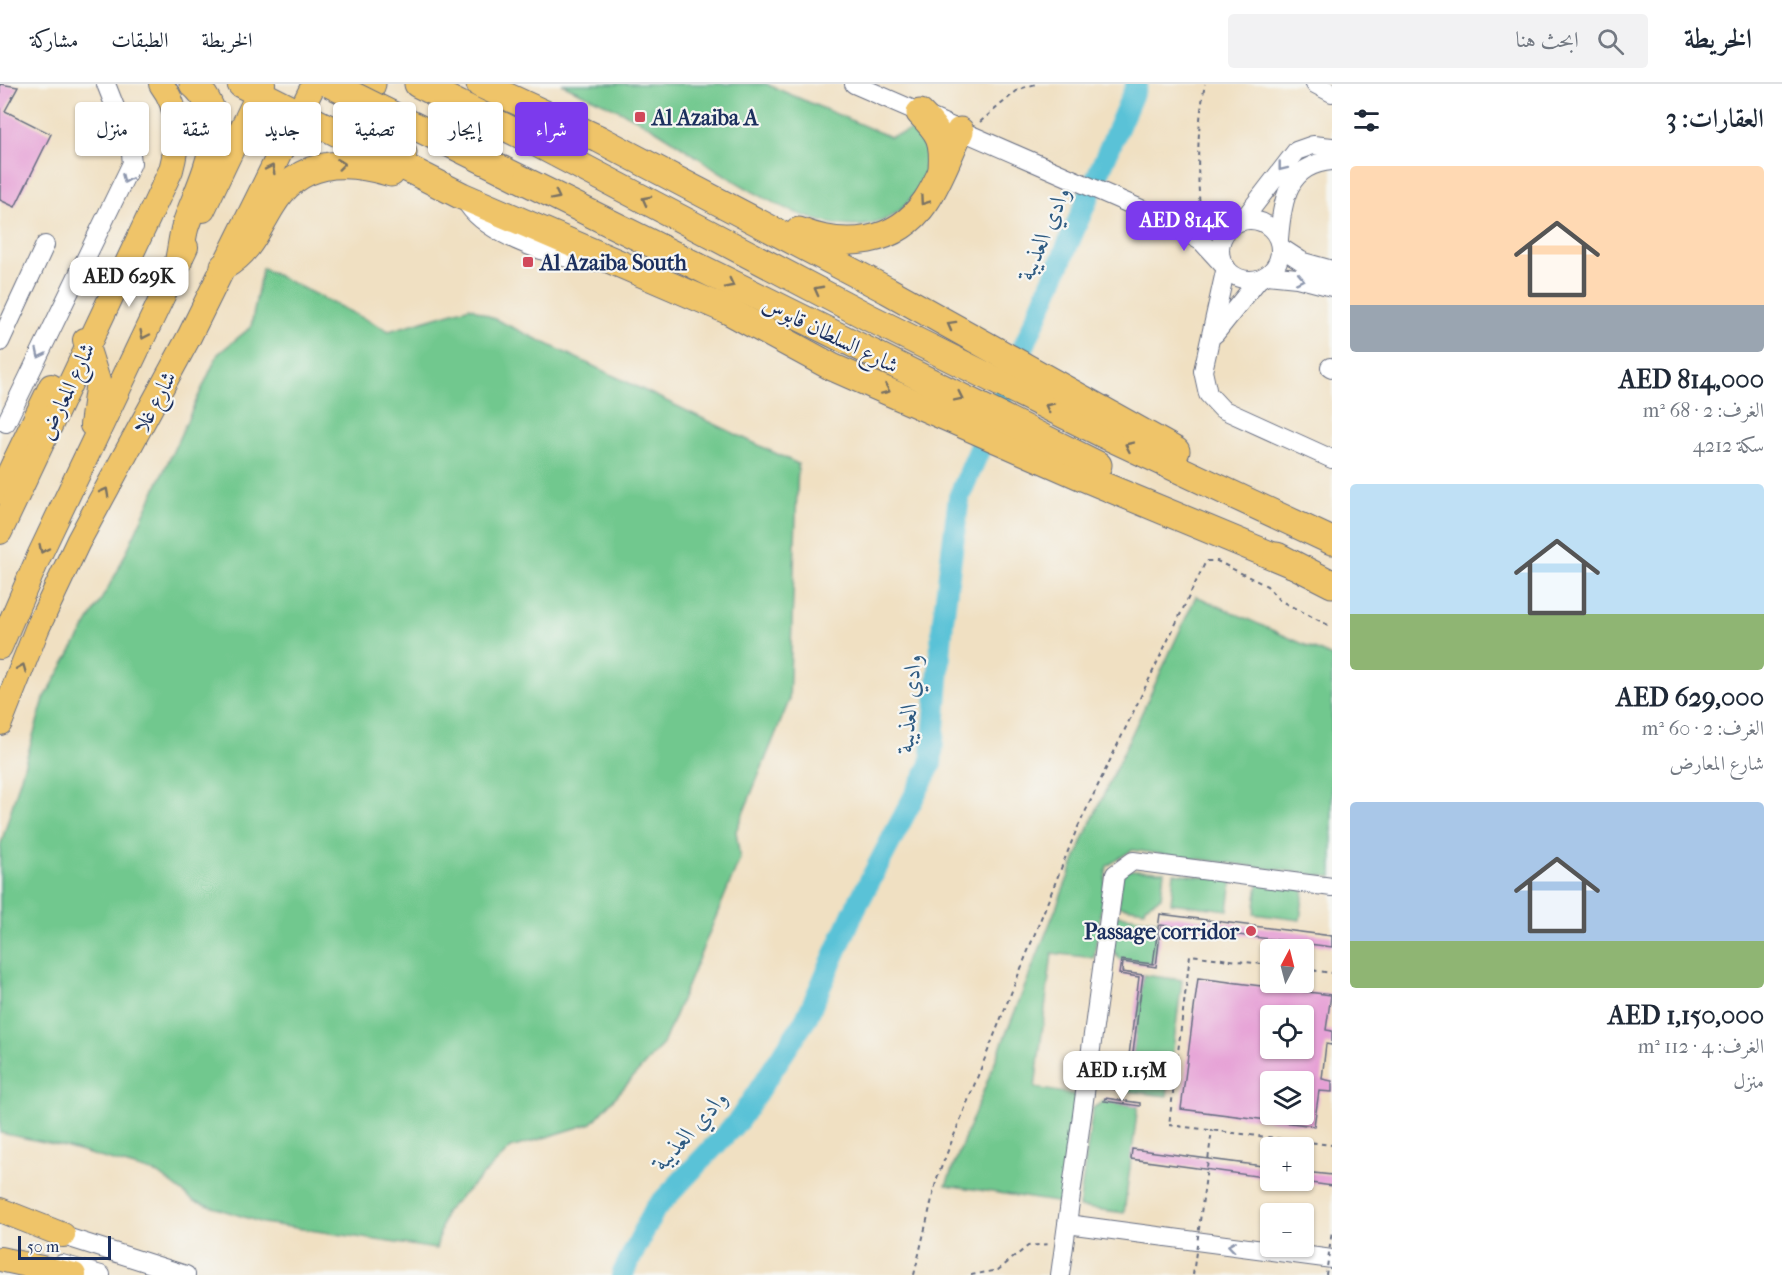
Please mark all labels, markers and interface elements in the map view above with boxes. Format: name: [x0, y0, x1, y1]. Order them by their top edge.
search box: [1228, 14, 1648, 68]
text: الخريطة: [1684, 22, 1752, 55]
icon: search: [1594, 25, 1627, 58]
text: ابحث هنا: [1515, 27, 1579, 53]
text: مشاركة: [30, 28, 78, 52]
text: الطبقات: [111, 28, 168, 52]
text: الخريطة: [201, 28, 253, 52]
chip: منزل: [75, 102, 149, 156]
chip: شقة: [161, 102, 231, 156]
chip: جديد: [243, 102, 321, 156]
chip: تصفية: [333, 102, 416, 156]
chip: إيجار: [428, 102, 503, 156]
chip: شراء: [515, 102, 588, 156]
text: العقارات: 3: [1666, 103, 1764, 134]
icon: filters: [1350, 104, 1383, 137]
place label: Al Azaiba A: [650, 105, 759, 131]
marker: Al Azaiba A: [633, 110, 647, 124]
one-way arrow: [337, 159, 346, 171]
one-way arrow: [1279, 161, 1290, 172]
one-way arrow: [263, 165, 275, 176]
one-way arrow: [121, 172, 133, 183]
water label: وادي العذيبة: [1011, 182, 1081, 288]
one-way arrow: [549, 189, 560, 201]
one-way arrow: [920, 195, 931, 206]
one-way arrow: [641, 196, 652, 207]
pin: AED 814K: [1122, 201, 1246, 252]
icon: home: [1503, 205, 1611, 313]
text: AED 814K: [1140, 209, 1228, 232]
place label: Al Azaiba South: [538, 250, 688, 276]
marker: Al Azaiba South: [521, 255, 535, 269]
pin: AED 629K: [67, 257, 191, 308]
text: AED 629K: [84, 265, 174, 288]
one-way arrow: [1294, 272, 1304, 285]
one-way arrow: [724, 276, 735, 288]
one-way arrow: [814, 286, 825, 298]
street label: شارع السلطان قابوس: [756, 291, 903, 384]
one-way arrow: [947, 321, 957, 332]
one-way arrow: [140, 328, 152, 339]
street label: شارع المعارض: [33, 339, 105, 446]
one-way arrow: [36, 347, 48, 358]
text: AED 814,000: [1619, 364, 1764, 395]
street label: شارع غلا: [128, 367, 186, 440]
one-way arrow: [879, 383, 890, 395]
one-way arrow: [953, 390, 964, 402]
text: الغرف: 2 · 68 m²: [1643, 399, 1764, 422]
one-way arrow: [1045, 403, 1055, 414]
text: سكة 4212: [1693, 434, 1764, 457]
one-way arrow: [1124, 441, 1135, 453]
one-way arrow: [98, 488, 109, 498]
icon: home: [1503, 523, 1611, 631]
one-way arrow: [38, 543, 50, 554]
water label: وادي العذيبة: [891, 653, 932, 756]
one-way arrow: [15, 664, 27, 675]
text: AED 629,000: [1616, 682, 1764, 713]
text: الغرف: 2 · 60 m²: [1642, 717, 1764, 740]
text: شارع المعارض: [1669, 752, 1764, 775]
icon: home: [1503, 841, 1611, 949]
place label: Passage corridor: [1084, 919, 1240, 945]
marker: Passage corridor: [1244, 924, 1258, 938]
north arrow: [1260, 939, 1314, 993]
map controls: [1260, 939, 1314, 1257]
text: AED 1,150,000: [1608, 1000, 1764, 1031]
button: locate: [1260, 1005, 1314, 1059]
text: الغرف: 4 · 112 m²: [1638, 1035, 1764, 1058]
pin: AED 1.15M: [1053, 1051, 1191, 1102]
text: AED 1.15M: [1077, 1059, 1167, 1082]
text: منزل: [1733, 1070, 1764, 1093]
button: layers: [1260, 1071, 1314, 1125]
water label: وادي العذيبة: [645, 1084, 737, 1181]
button: +: [1260, 1137, 1314, 1191]
button: −: [1260, 1203, 1314, 1257]
scale bar: [18, 1233, 111, 1260]
text: 50 m: [27, 1237, 59, 1256]
one-way arrow: [1228, 1241, 1237, 1253]

